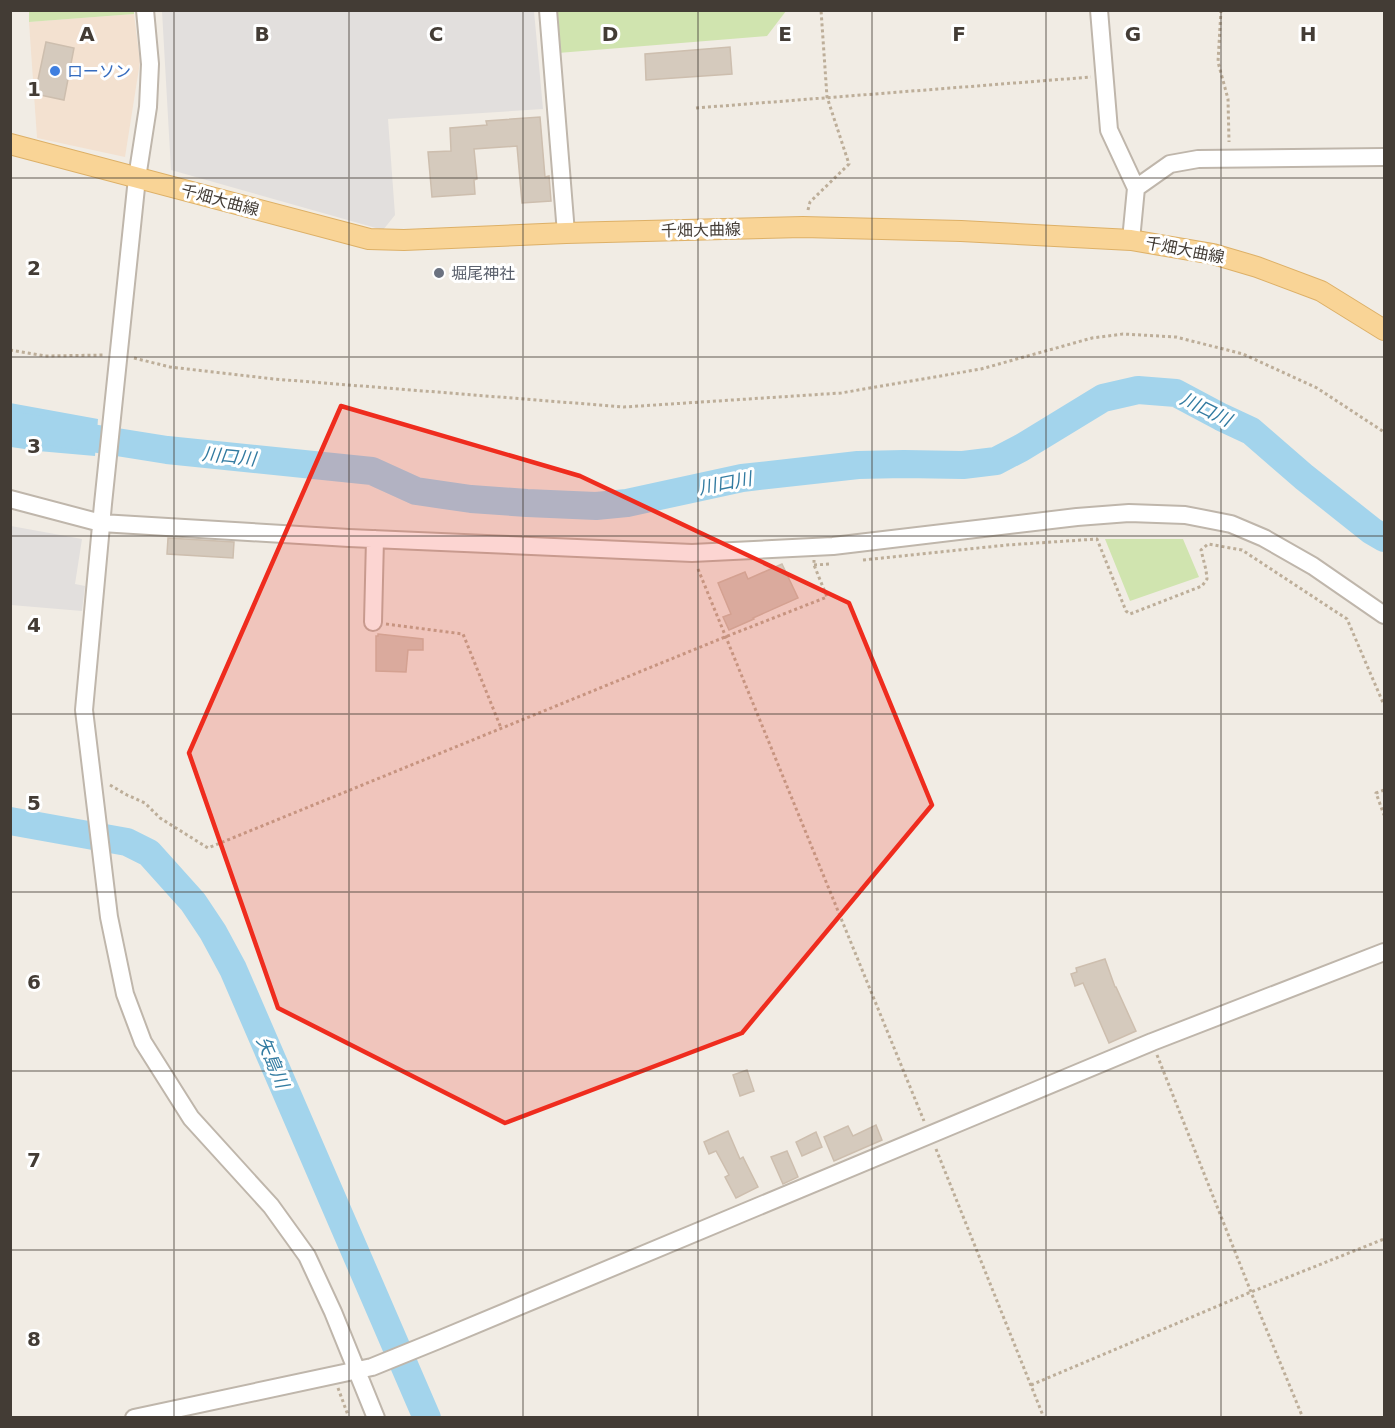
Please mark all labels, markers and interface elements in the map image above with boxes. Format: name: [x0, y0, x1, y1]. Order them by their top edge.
text: A: [79, 22, 95, 46]
text: B: [254, 22, 270, 46]
text: C: [429, 22, 443, 46]
text: D: [602, 22, 618, 46]
text: E: [778, 22, 792, 46]
text: F: [952, 22, 966, 46]
text: G: [1125, 22, 1141, 46]
text: H: [1300, 22, 1316, 46]
place label: ローソン: [67, 62, 131, 81]
marker: ローソン: [48, 64, 62, 78]
text: 1: [27, 77, 41, 101]
street label: 千畑大曲線: [179, 180, 261, 220]
street label: 千畑大曲線: [661, 220, 741, 240]
street label: 千畑大曲線: [1144, 233, 1226, 267]
text: 2: [27, 256, 41, 280]
place label: 堀尾神社: [451, 264, 515, 283]
marker: 堀尾神社: [432, 266, 446, 280]
water label: 川口川: [1177, 388, 1237, 431]
text: 3: [27, 434, 41, 458]
water label: 川口川: [201, 443, 259, 469]
water label: 川口川: [696, 467, 755, 498]
text: 4: [27, 613, 41, 637]
text: 5: [27, 791, 41, 815]
text: 6: [27, 970, 41, 994]
water label: 矢島川: [253, 1033, 294, 1093]
text: 7: [27, 1148, 41, 1172]
text: 8: [27, 1327, 41, 1351]

